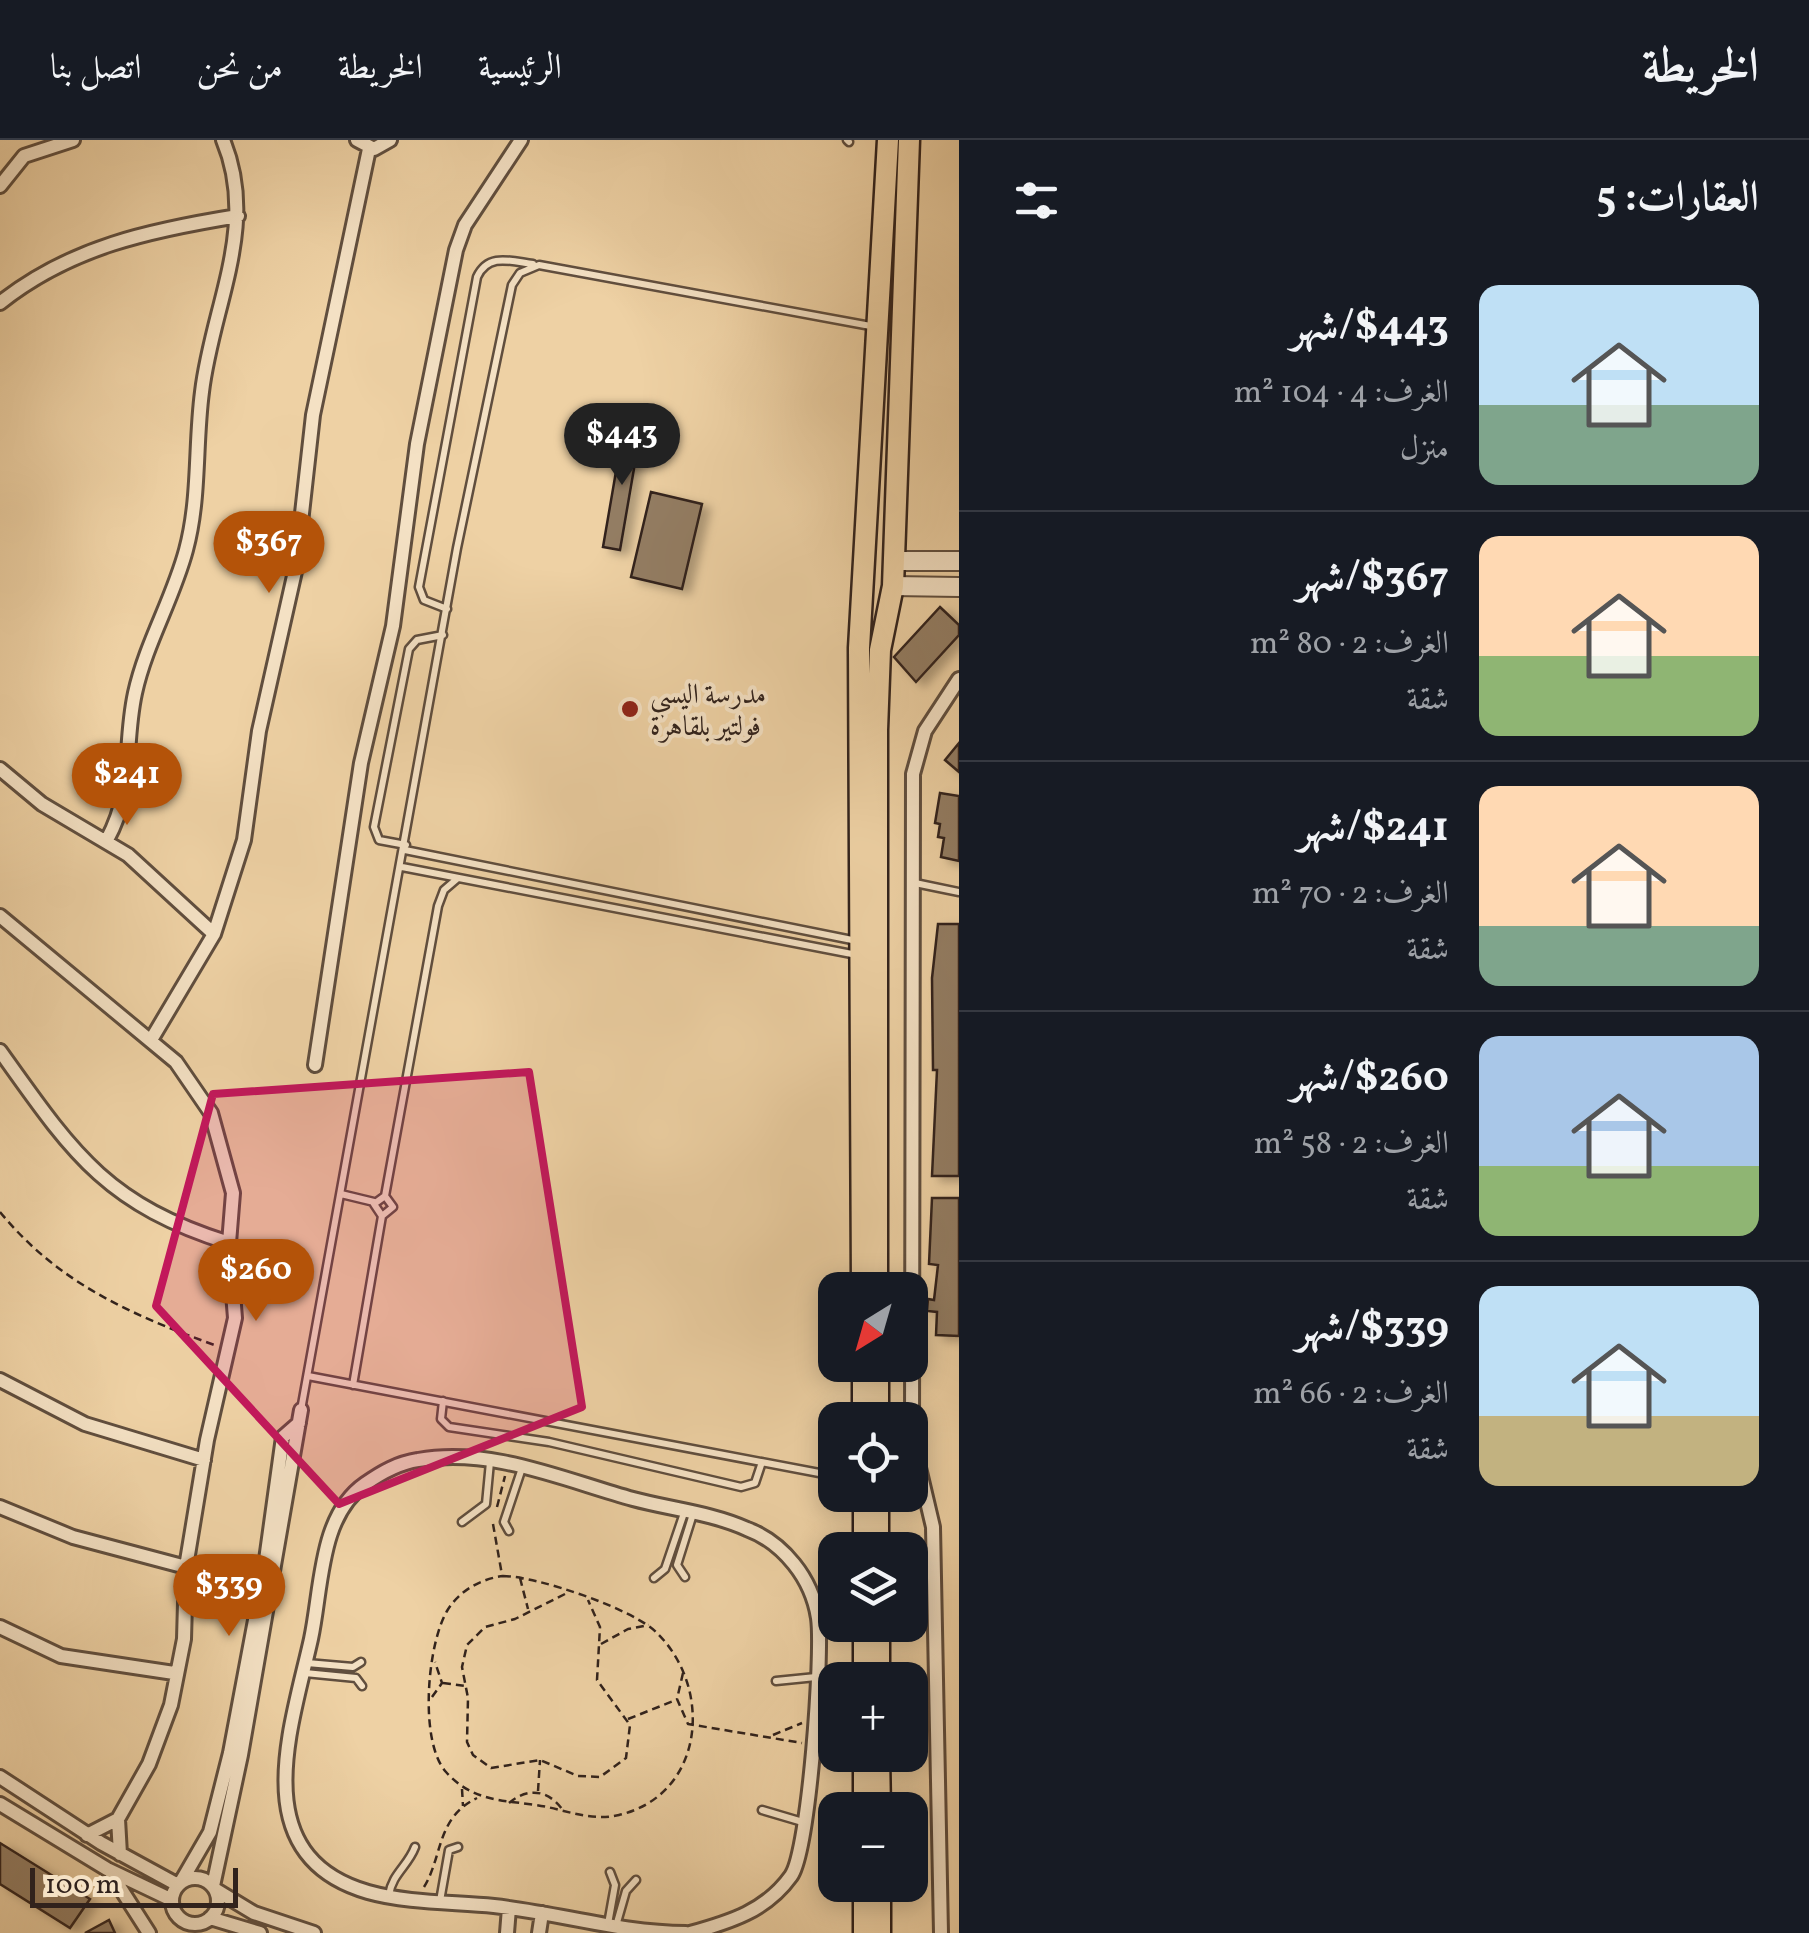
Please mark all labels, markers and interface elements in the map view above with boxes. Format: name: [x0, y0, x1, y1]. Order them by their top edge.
text: الخريطة: [1642, 35, 1759, 102]
text: اتصل بنا: [50, 45, 142, 93]
text: من نحن: [197, 45, 283, 93]
text: الخريطة: [338, 45, 423, 93]
text: الرئيسية: [478, 45, 562, 93]
text: العقارات: 5: [1596, 170, 1759, 229]
icon: filters: [1009, 173, 1064, 228]
text: $443/شهر: [1290, 299, 1449, 358]
icon: home: [1559, 325, 1679, 445]
text: الغرف: 4 · 104 m²: [1234, 372, 1449, 416]
pin: $443: [563, 403, 681, 488]
text: $443: [586, 413, 658, 457]
text: منزل: [1400, 428, 1449, 472]
pin: $367: [210, 511, 328, 596]
text: $367: [235, 521, 303, 565]
text: $367/شهر: [1297, 550, 1449, 609]
icon: home: [1559, 576, 1679, 696]
text: الغرف: 2 · 80 m²: [1250, 623, 1449, 667]
place label: مدرسة اليسي فولتير بلقاهرة: [650, 676, 766, 747]
text: شقة: [1407, 679, 1449, 723]
marker: مدرسة اليسي فولتير بلقاهرة: [619, 698, 641, 720]
pin: $241: [68, 743, 186, 828]
text: $241: [94, 753, 160, 797]
text: $241/شهر: [1298, 800, 1449, 859]
icon: home: [1559, 826, 1679, 946]
text: الغرف: 2 · 70 m²: [1252, 873, 1449, 917]
text: شقة: [1407, 929, 1449, 973]
text: $260/شهر: [1290, 1050, 1449, 1109]
icon: home: [1559, 1076, 1679, 1196]
text: الغرف: 2 · 58 m²: [1254, 1123, 1449, 1167]
text: شقة: [1407, 1179, 1449, 1223]
pin: $260: [197, 1239, 315, 1324]
text: $260: [220, 1249, 292, 1293]
north arrow: [818, 1272, 928, 1382]
map controls: [818, 1272, 928, 1902]
text: $339/شهر: [1296, 1300, 1449, 1359]
icon: home: [1559, 1326, 1679, 1446]
text: الغرف: 2 · 66 m²: [1253, 1373, 1449, 1417]
button: locate: [818, 1402, 928, 1512]
text: شقة: [1407, 1429, 1449, 1473]
button: layers: [818, 1532, 928, 1642]
pin: $339: [170, 1554, 288, 1639]
text: $339: [195, 1564, 263, 1608]
button: +: [818, 1662, 928, 1772]
button: −: [818, 1792, 928, 1902]
scale bar: [30, 1863, 238, 1908]
text: 100 m: [45, 1866, 120, 1905]

